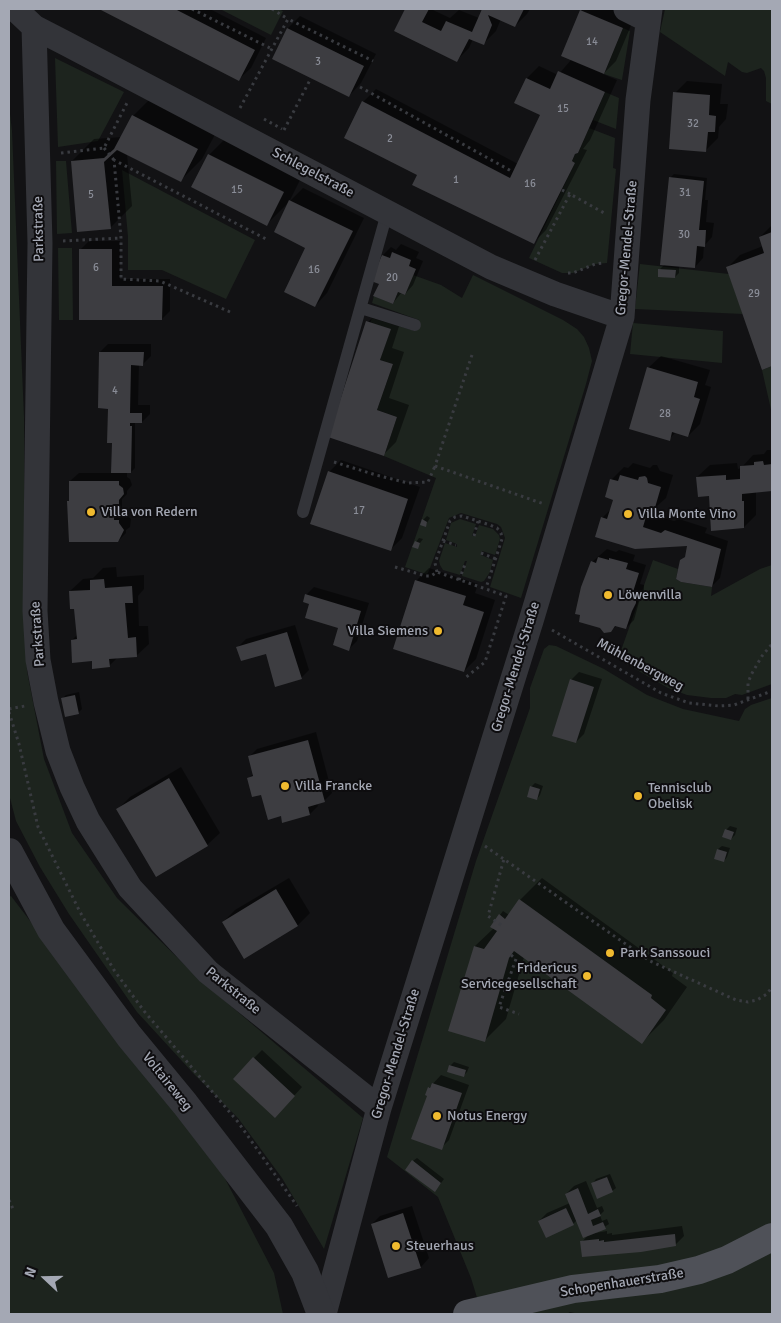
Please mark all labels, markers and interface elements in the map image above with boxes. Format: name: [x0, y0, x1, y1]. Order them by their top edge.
house number: 14: [586, 35, 598, 49]
house number: 3: [315, 55, 321, 69]
house number: 15: [557, 102, 569, 116]
house number: 32: [687, 117, 699, 131]
house number: 2: [387, 132, 393, 146]
street label: Schlegelstraße: [269, 144, 357, 202]
house number: 1: [453, 173, 459, 187]
house number: 16: [524, 177, 536, 191]
street label: Gregor-Mendel-Straße: [613, 180, 641, 316]
house number: 15: [231, 183, 243, 197]
house number: 31: [679, 186, 691, 200]
house number: 5: [88, 188, 94, 202]
street label: Parkstraße: [30, 196, 48, 262]
house number: 30: [678, 228, 690, 242]
house number: 6: [93, 261, 99, 275]
house number: 16: [308, 263, 320, 277]
house number: 20: [386, 271, 398, 285]
house number: 29: [748, 287, 760, 301]
house number: 4: [112, 384, 118, 398]
house number: 28: [659, 407, 671, 421]
place label: Villa von Redern: [101, 504, 198, 520]
house number: 17: [353, 504, 365, 518]
marker: Villa von Redern: [85, 506, 97, 518]
place label: Villa Monte Vino: [638, 506, 736, 522]
marker: Villa Monte Vino: [622, 508, 634, 520]
place label: Löwenvilla: [618, 587, 682, 603]
marker: Löwenvilla: [602, 589, 614, 601]
street label: Gregor-Mendel-Straße: [488, 600, 544, 734]
street label: Parkstraße: [27, 601, 49, 667]
place label: Villa Siemens: [347, 623, 428, 639]
marker: Villa Siemens: [432, 625, 444, 637]
street label: Mühlenbergweg: [594, 635, 686, 695]
place label: Villa Francke: [295, 778, 372, 794]
marker: Villa Francke: [279, 780, 291, 792]
place label: Tennisclub Obelisk: [648, 780, 712, 812]
marker: Tennisclub Obelisk: [632, 790, 644, 802]
place label: Park Sanssouci: [620, 945, 710, 961]
marker: Park Sanssouci: [604, 947, 616, 959]
place label: Fridericus Servicegesellschaft: [461, 960, 577, 992]
street label: Parkstraße: [202, 964, 264, 1018]
marker: Fridericus Servicegesellschaft: [581, 970, 593, 982]
street label: Gregor-Mendel-Straße: [368, 987, 424, 1121]
street label: Voltaireweg: [138, 1049, 196, 1115]
place label: Notus Energy: [447, 1108, 527, 1124]
marker: Notus Energy: [431, 1110, 443, 1122]
place label: Steuerhaus: [406, 1238, 474, 1254]
marker: Steuerhaus: [390, 1240, 402, 1252]
north arrow: [20, 1253, 70, 1303]
text: N: [21, 1265, 40, 1280]
street label: Schopenhauerstraße: [559, 1265, 685, 1301]

